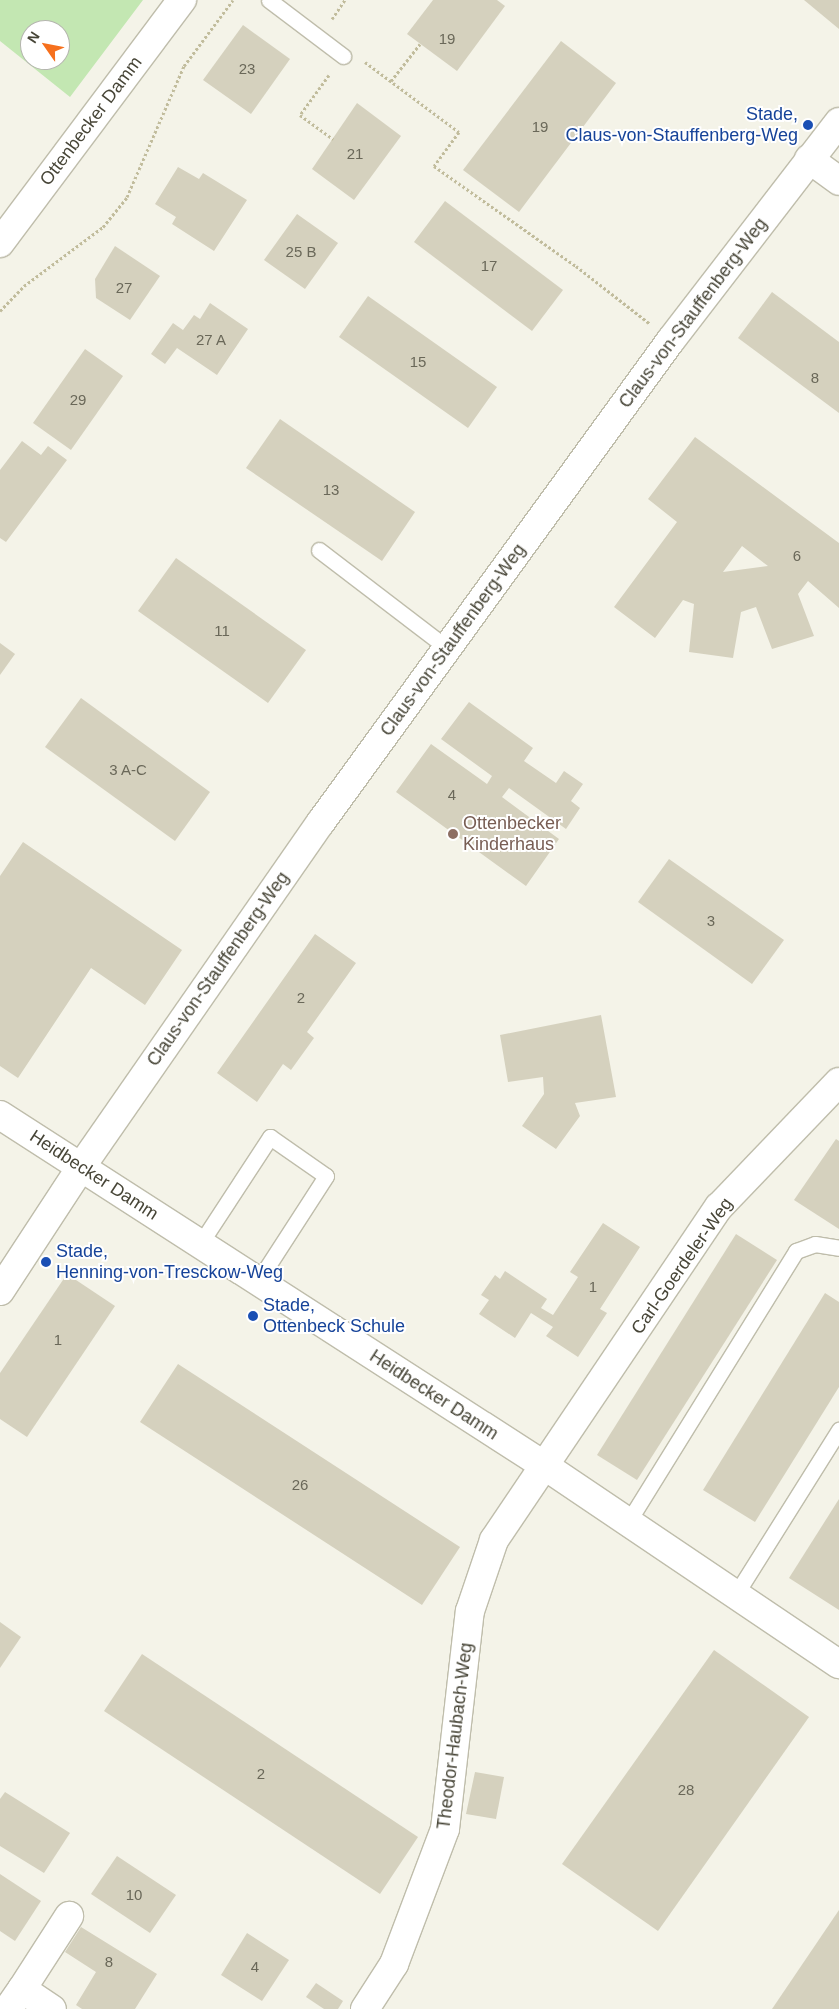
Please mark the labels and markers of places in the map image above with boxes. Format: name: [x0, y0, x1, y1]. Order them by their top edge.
place label: Stade, Claus-von-Stauffenberg-Weg: [566, 104, 798, 146]
marker: Stade, Claus-von-Stauffenberg-Weg: [802, 119, 814, 131]
place label: Ottenbecker Kinderhaus: [463, 813, 561, 856]
marker: Ottenbecker Kinderhaus: [447, 828, 459, 840]
place label: Stade, Henning-von-Tresckow-Weg: [56, 1241, 283, 1284]
marker: Stade, Henning-von-Tresckow-Weg: [40, 1256, 52, 1268]
place label: Stade, Ottenbeck Schule: [263, 1295, 405, 1338]
marker: Stade, Ottenbeck Schule: [247, 1310, 259, 1322]

